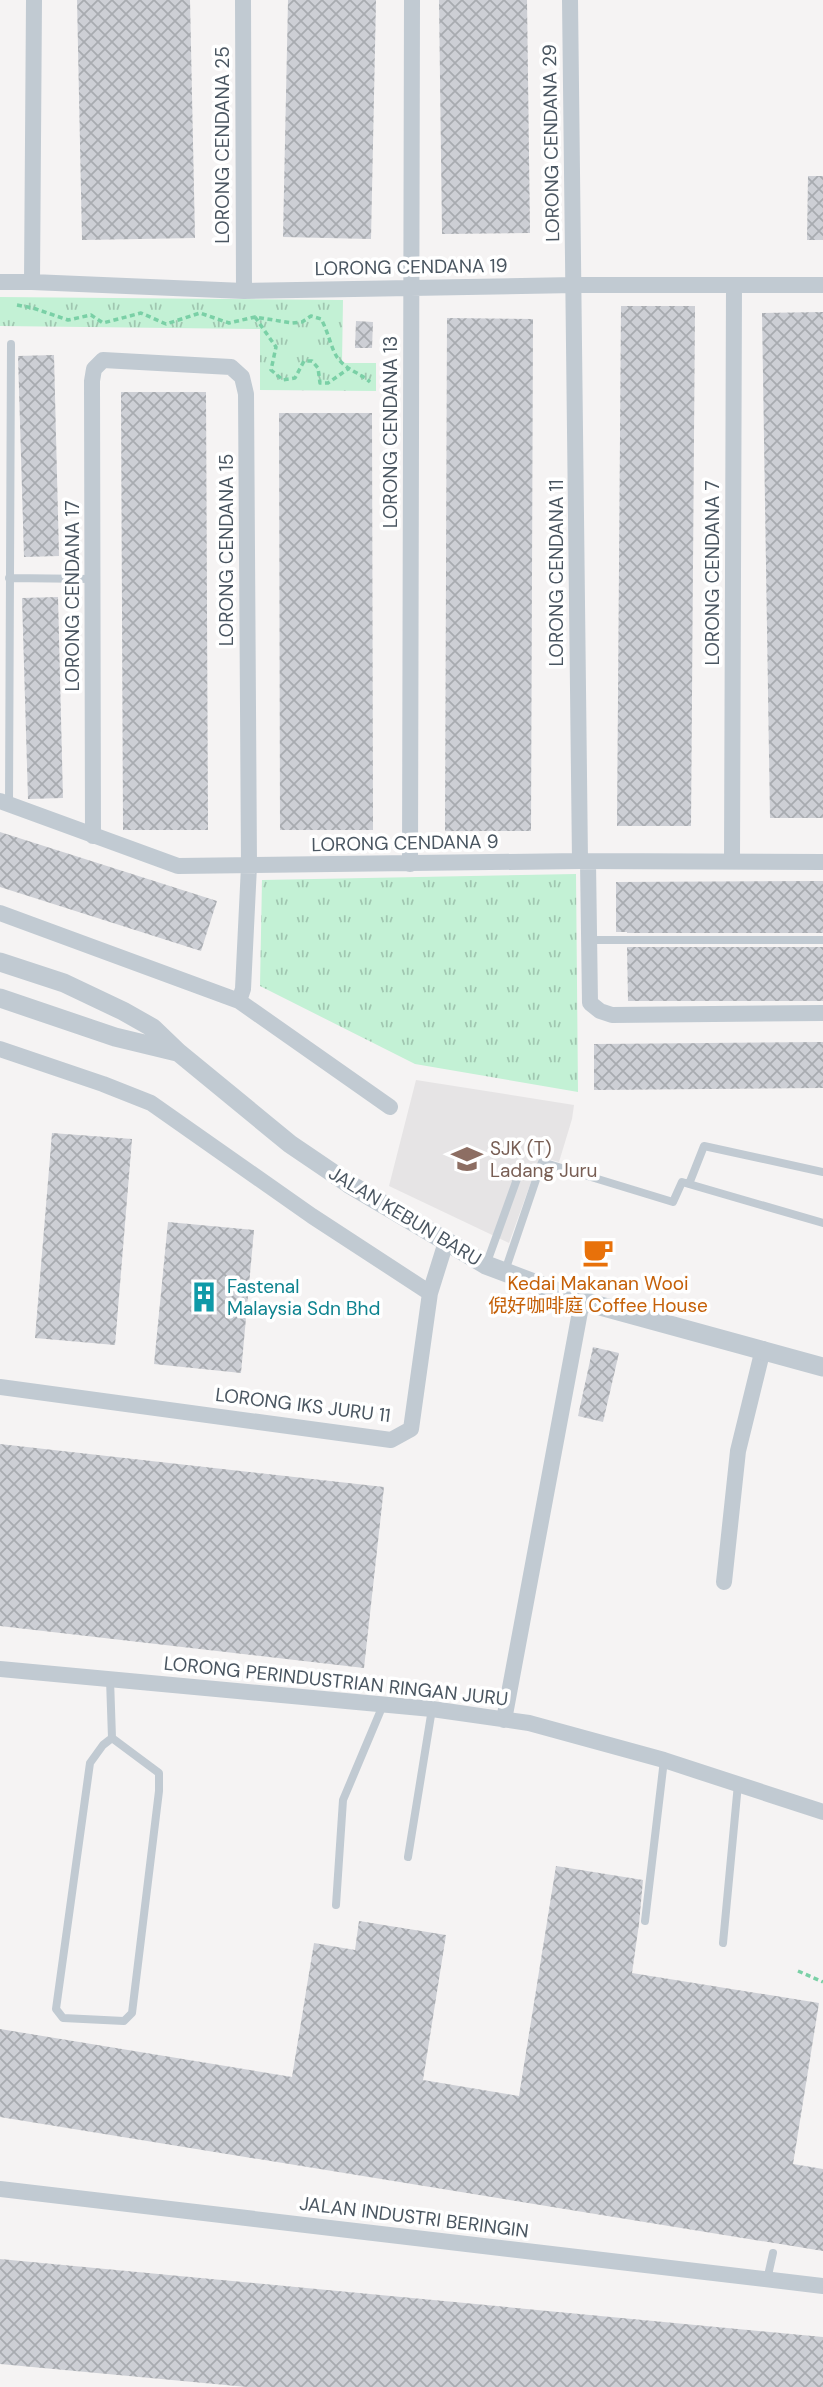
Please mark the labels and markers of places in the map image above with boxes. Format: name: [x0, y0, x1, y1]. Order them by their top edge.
place label: SJK (T) Ladang Juru: [490, 1136, 597, 1183]
school or university icon: SJK (T) Ladang Juru: [450, 1142, 484, 1176]
cafe icon: Kedai Makanan Wooi 倪好咖啡庭 Coffee House: [581, 1235, 615, 1269]
place label: Kedai Makanan Wooi 倪好咖啡庭 Coffee House: [488, 1271, 708, 1318]
place label: Fastenal Malaysia Sdn Bhd: [227, 1274, 380, 1321]
building icon: Fastenal Malaysia Sdn Bhd: [187, 1280, 221, 1314]

